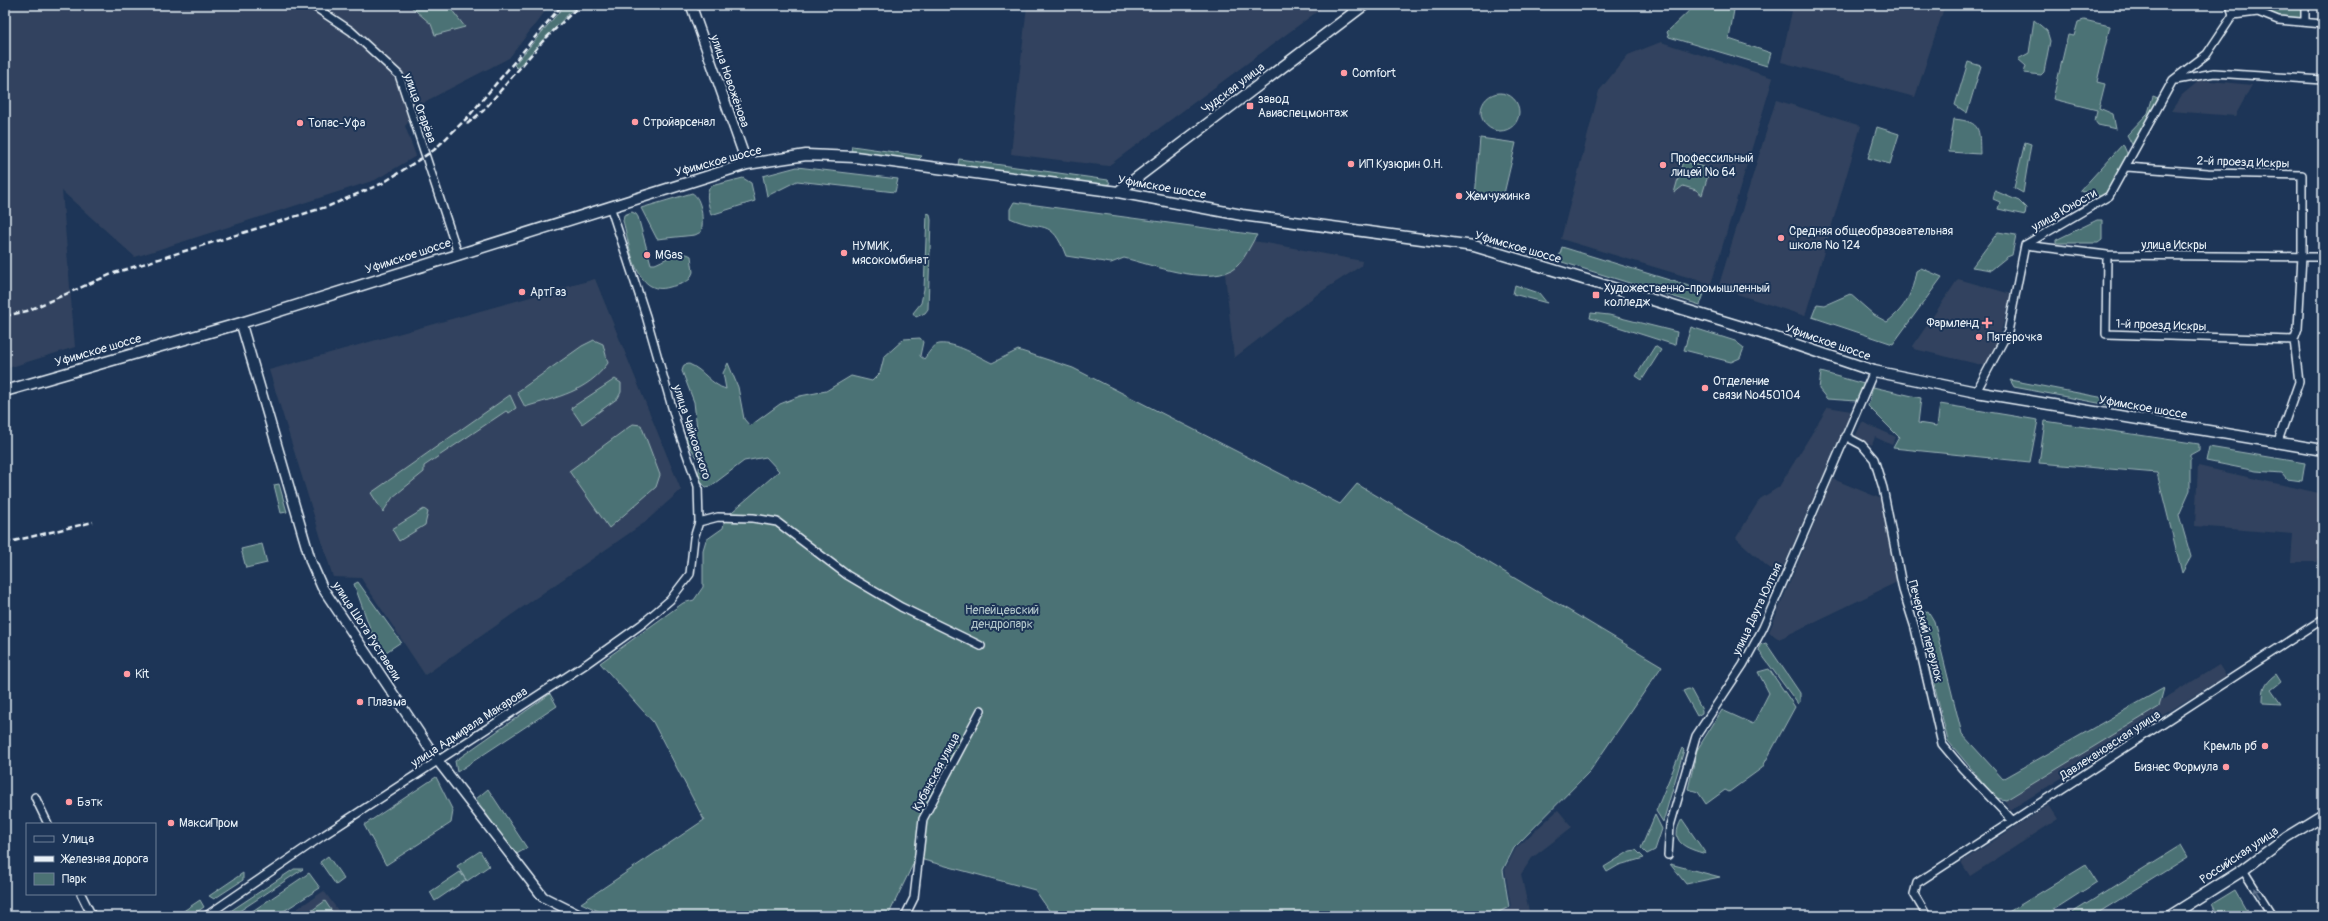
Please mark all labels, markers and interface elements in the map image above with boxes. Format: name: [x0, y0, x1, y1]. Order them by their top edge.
street label: улица Новожёнова: [706, 32, 753, 130]
street label: Чудская улица: [1199, 59, 1268, 117]
place label: Comfort: [1352, 66, 1396, 81]
marker: Comfort: [1339, 68, 1349, 78]
street label: улица Огарёва: [400, 70, 439, 146]
place label: завод Авиаспецмонтаж: [1258, 92, 1348, 121]
marker: завод Авиаспецмонтаж: [1245, 101, 1255, 111]
place label: Стройарсенал: [643, 115, 715, 130]
place label: Топас-Уфа: [308, 116, 366, 131]
marker: Стройарсенал: [630, 117, 640, 127]
marker: Топас-Уфа: [295, 118, 305, 128]
street label: Уфимское шоссе: [673, 143, 763, 180]
place label: Профессильный лицей № 64: [1671, 151, 1754, 180]
street label: 2-й проезд Искры: [2196, 153, 2290, 172]
place label: ИП Кузюрин О.Н.: [1359, 157, 1443, 172]
marker: ИП Кузюрин О.Н.: [1346, 159, 1356, 169]
marker: Профессильный лицей № 64: [1658, 160, 1668, 170]
street label: Уфимское шоссе: [1117, 172, 1207, 203]
street label: улица Юности: [2028, 185, 2100, 236]
place label: Жемчужинка: [1465, 189, 1530, 204]
marker: Жемчужинка: [1454, 191, 1464, 201]
place label: Средняя общеобразовательная школа № 124: [1789, 224, 1954, 253]
street label: Уфимское шоссе: [1473, 228, 1563, 267]
marker: Средняя общеобразовательная школа № 124: [1776, 233, 1786, 243]
street label: Уфимское шоссе: [363, 236, 453, 277]
street label: улица Искры: [2140, 238, 2207, 253]
place label: НУМИК, мясокомбинат: [852, 239, 928, 268]
place label: MGas: [655, 248, 683, 263]
marker: НУМИК, мясокомбинат: [839, 248, 849, 258]
marker: MGas: [642, 250, 652, 260]
place label: Художественно-промышленный колледж: [1604, 281, 1770, 310]
place label: АртГаз: [530, 285, 567, 300]
marker: АртГаз: [517, 287, 527, 297]
marker: Художественно-промышленный колледж: [1591, 290, 1601, 300]
place label: Фармленд: [1926, 316, 1980, 331]
street label: 1-й проезд Искры: [2115, 316, 2207, 335]
marker: Фармленд: [1982, 318, 1992, 328]
street label: Уфимское шоссе: [1783, 321, 1873, 364]
place label: Пятёрочка: [1987, 330, 2043, 345]
street label: Уфимское шоссе: [53, 331, 143, 370]
marker: Пятёрочка: [1974, 332, 1984, 342]
place label: Отделение связи №450104: [1713, 374, 1800, 403]
street label: улица Чайковского: [669, 382, 714, 482]
marker: Отделение связи №450104: [1700, 383, 1710, 393]
street label: Уфимское шоссе: [2098, 392, 2188, 423]
street label: улица Даута Юлтыя: [1729, 560, 1786, 659]
street label: улица Шота Руставели: [328, 578, 405, 684]
street label: Печерский переулок: [1905, 579, 1946, 684]
park label: Непейцевский дендропарк: [965, 603, 1039, 632]
place label: Kit: [135, 667, 149, 682]
marker: Kit: [122, 669, 132, 679]
street label: улица Адмирала Макарова: [407, 684, 531, 771]
place label: Плазма: [368, 695, 407, 710]
marker: Плазма: [355, 697, 365, 707]
street label: Давлекановская улица: [2056, 707, 2164, 784]
street label: Кубанская улица: [910, 730, 964, 814]
place label: Кремль рб: [2204, 739, 2257, 754]
marker: Кремль рб: [2260, 741, 2270, 751]
place label: Бизнес Формула: [2134, 760, 2218, 775]
marker: Бизнес Формула: [2221, 762, 2231, 772]
place label: Бэтк: [77, 795, 103, 810]
marker: Бэтк: [64, 797, 74, 807]
place label: МаксиПром: [179, 816, 238, 831]
marker: МаксиПром: [166, 818, 176, 828]
legend: [26, 823, 156, 895]
street label: Российская улица: [2197, 823, 2282, 887]
text: Улица: [62, 832, 94, 847]
text: Железная дорога: [60, 852, 149, 867]
text: Парк: [62, 872, 87, 887]
one-way arrow: [2253, 887, 2261, 899]

